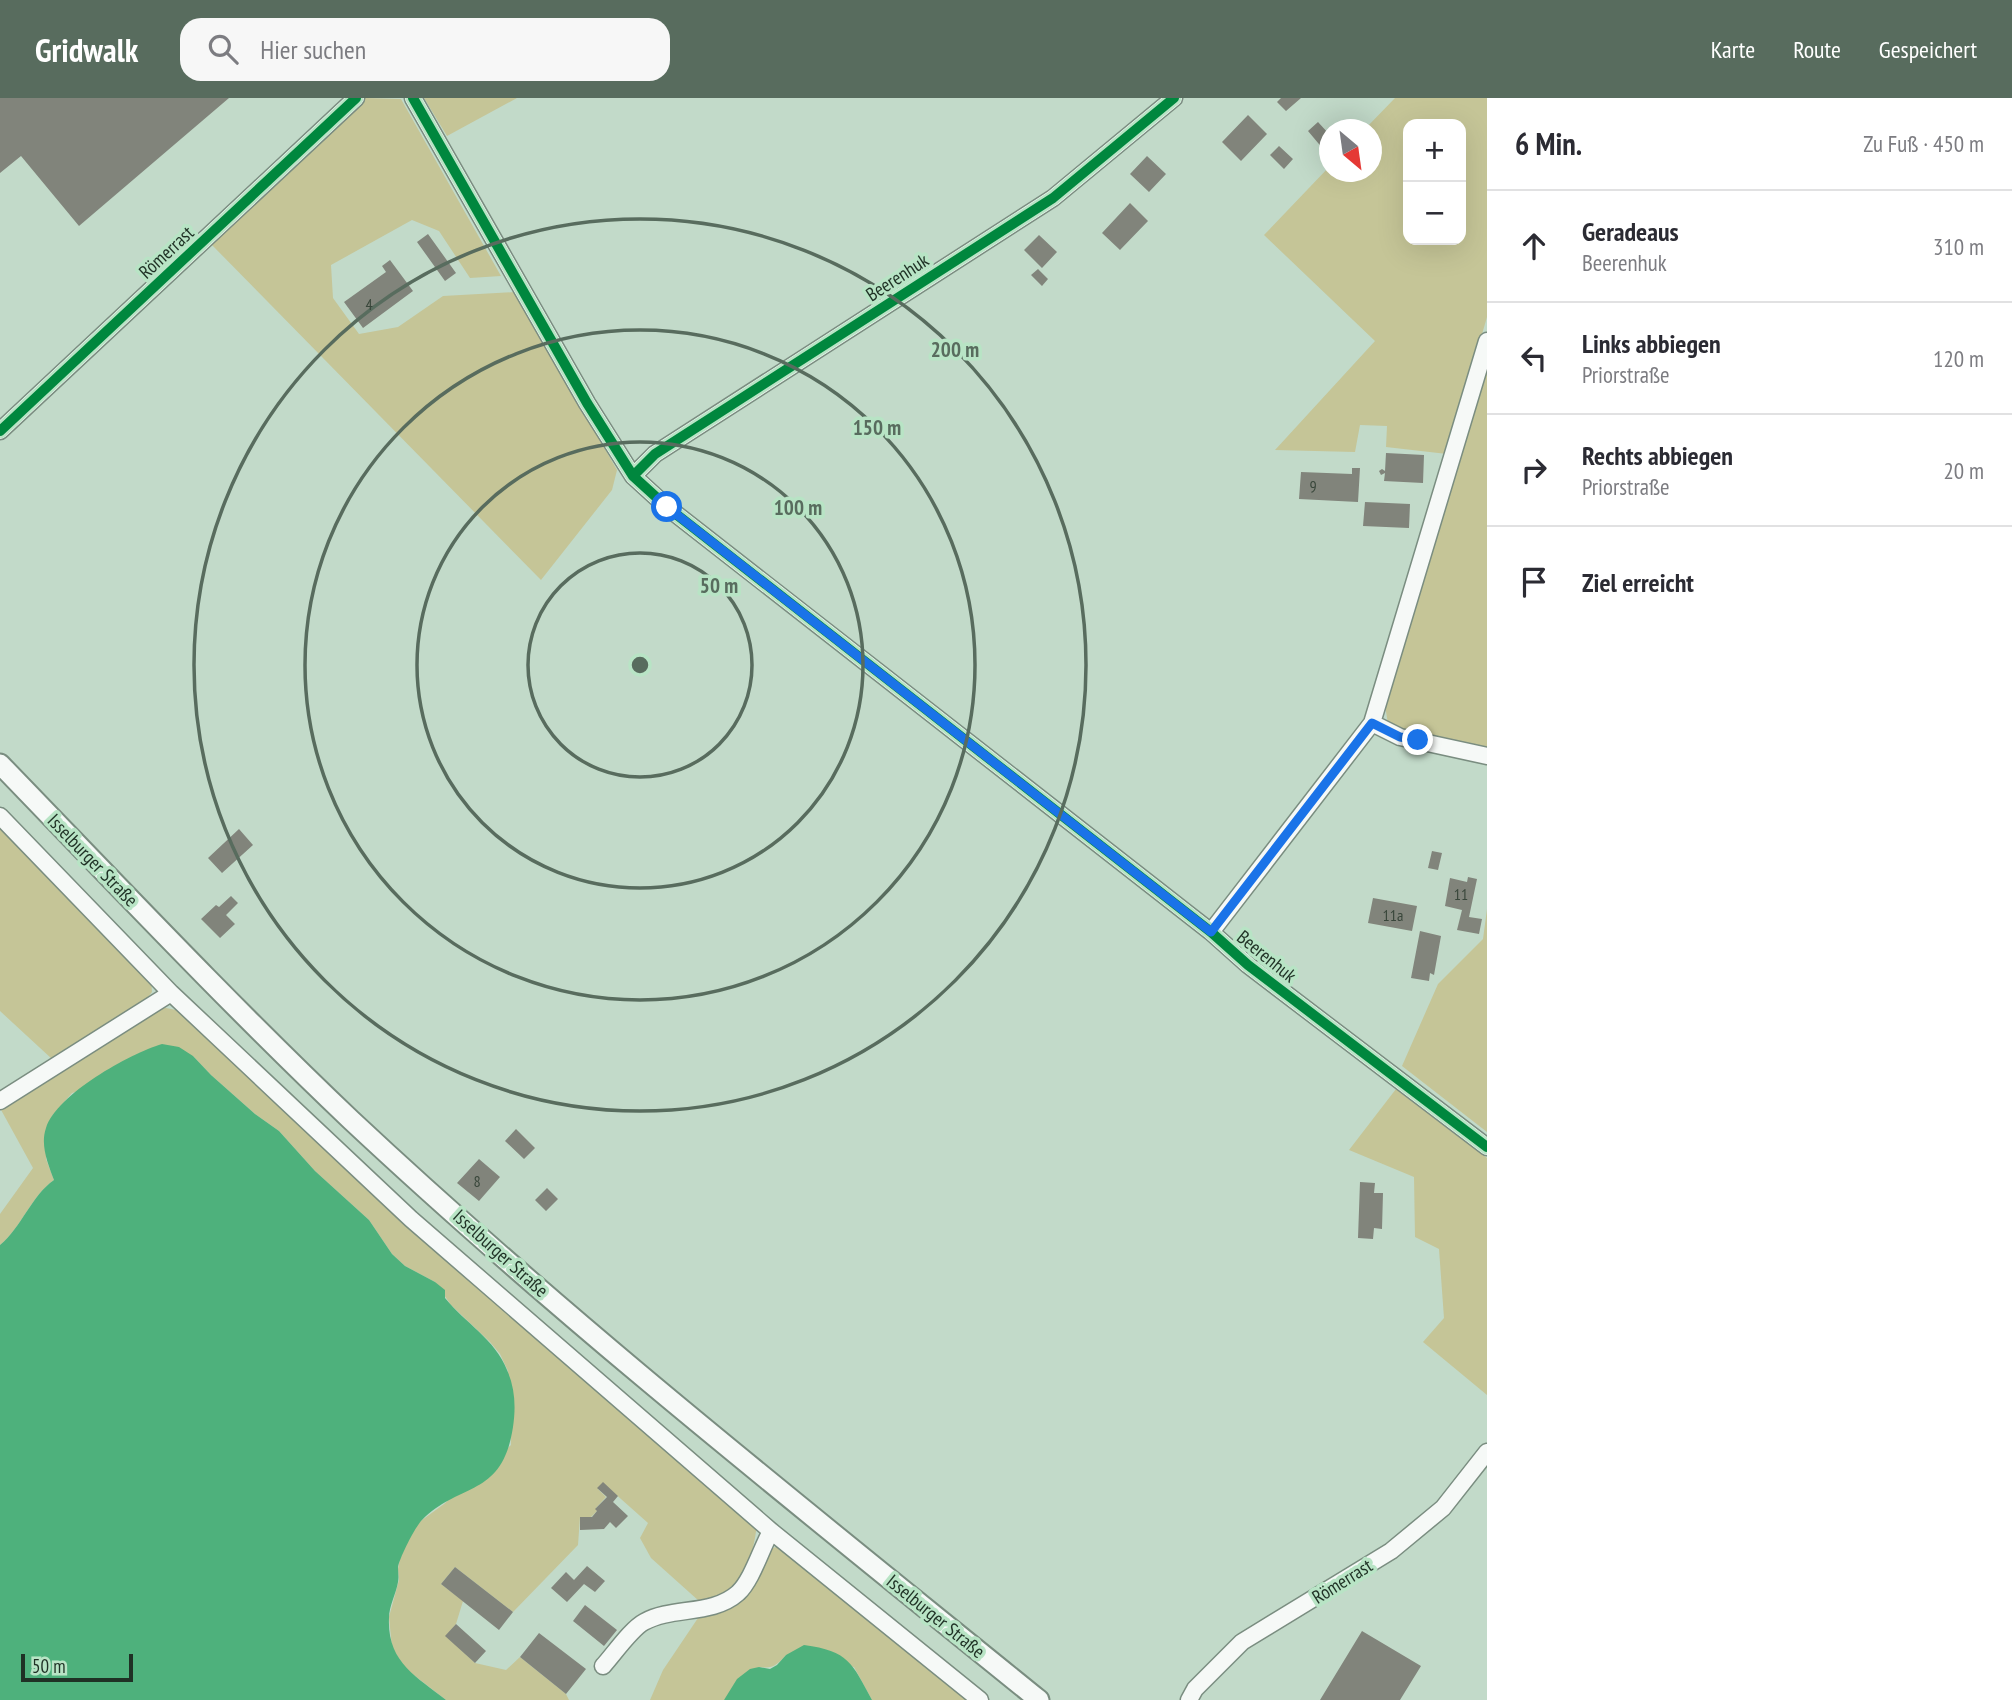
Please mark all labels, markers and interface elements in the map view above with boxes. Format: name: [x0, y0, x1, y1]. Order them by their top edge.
search box: [180, 18, 670, 81]
text: Gridwalk: [35, 28, 138, 71]
icon: search: [204, 30, 242, 68]
text: Hier suchen: [260, 33, 366, 66]
text: Karte: [1711, 34, 1755, 65]
text: Route: [1793, 34, 1841, 65]
text: Gespeichert: [1879, 34, 1977, 65]
north arrow: [1319, 119, 1382, 182]
map controls: [1403, 119, 1466, 245]
button: +: [1403, 119, 1466, 182]
text: 6 Min.: [1515, 124, 1582, 163]
text: Zu Fuß · 450 m: [1863, 129, 1984, 158]
button: −: [1403, 182, 1466, 245]
text: Geradeaus: [1582, 215, 1679, 248]
street label: Römerrast: [134, 220, 199, 283]
icon: ahead: [1515, 227, 1553, 265]
text: 310 m: [1933, 232, 1984, 261]
street label: Beerenhuk: [861, 248, 933, 306]
text: Beerenhuk: [1582, 248, 1667, 277]
house number: 4: [365, 294, 373, 314]
text: Links abbiegen: [1582, 327, 1721, 360]
text: 200 m: [931, 336, 979, 363]
icon: left: [1515, 339, 1553, 377]
text: 120 m: [1933, 344, 1984, 373]
text: Priorstraße: [1582, 360, 1670, 389]
text: 150 m: [853, 414, 901, 441]
text: Rechts abbiegen: [1582, 439, 1733, 472]
icon: right: [1515, 451, 1553, 489]
text: 20 m: [1943, 456, 1984, 485]
text: Priorstraße: [1582, 472, 1670, 501]
house number: 9: [1309, 476, 1317, 496]
route start: [651, 491, 682, 522]
text: 100 m: [774, 494, 822, 521]
icon: arrive: [1515, 563, 1553, 601]
text: Ziel erreicht: [1582, 566, 1694, 599]
text: 50 m: [700, 572, 738, 599]
centre of rings: [628, 653, 652, 677]
route end: [1402, 724, 1433, 755]
street label: Isselburger Straße: [43, 809, 143, 912]
house number: 11: [1454, 884, 1468, 904]
house number: 11a: [1383, 905, 1403, 925]
street label: Beerenhuk: [1232, 925, 1302, 988]
house number: 8: [473, 1171, 481, 1191]
street label: Isselburger Straße: [448, 1204, 554, 1302]
street label: Römerrast: [1307, 1553, 1377, 1609]
street label: Isselburger Straße: [882, 1569, 990, 1663]
scale bar: [21, 1651, 133, 1683]
text: 50 m: [32, 1654, 66, 1678]

